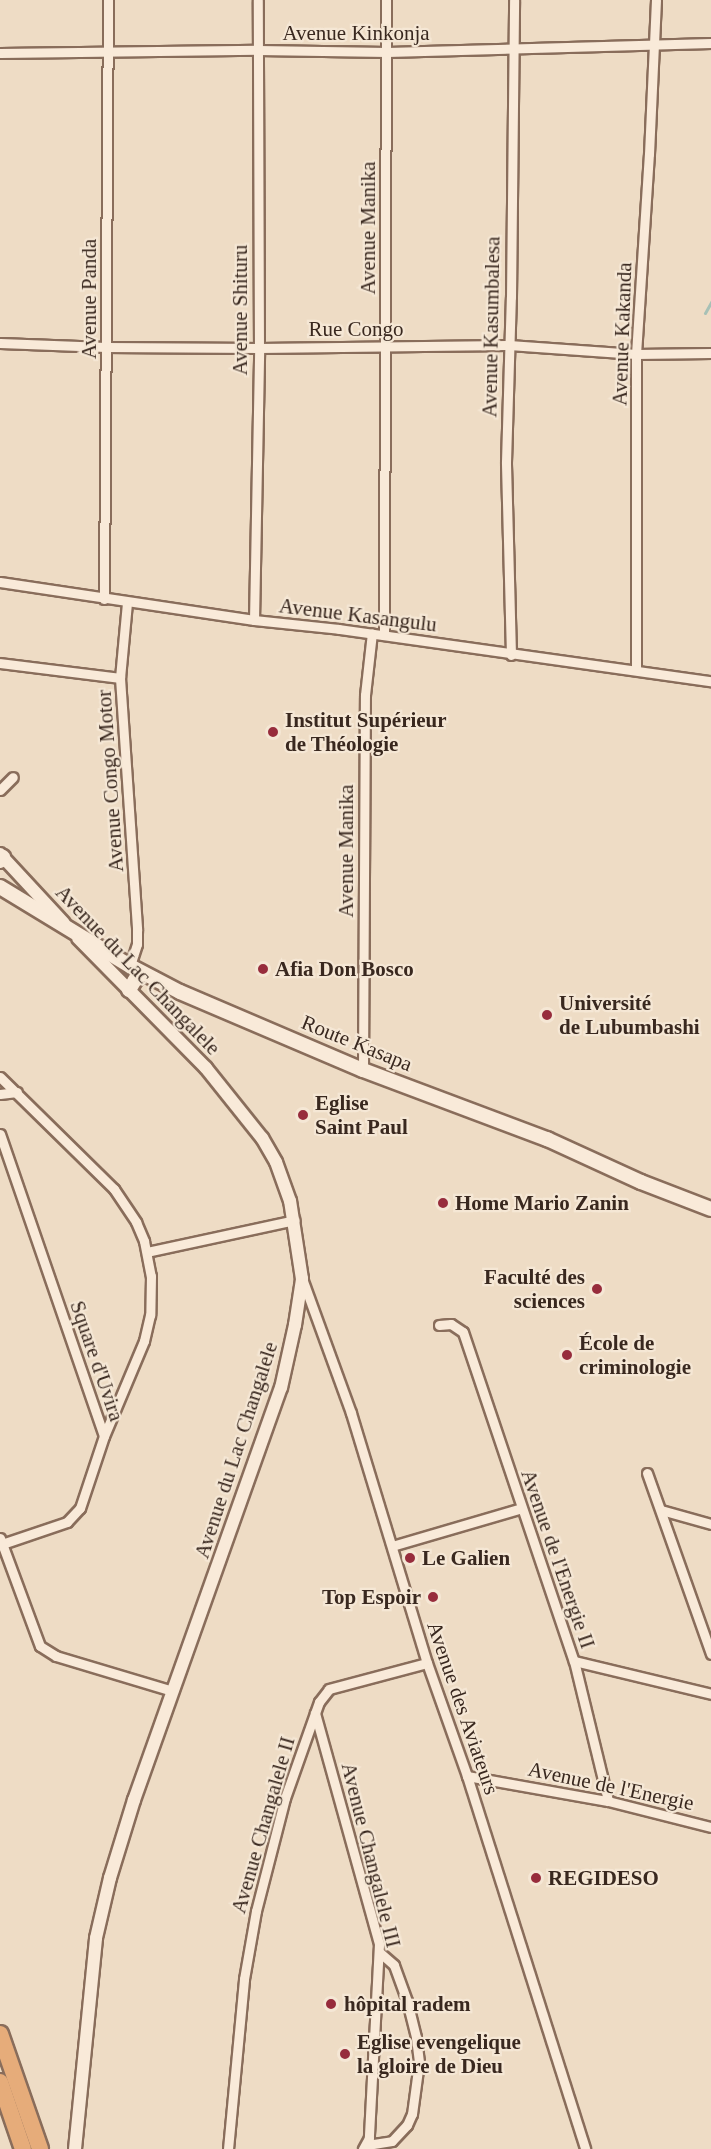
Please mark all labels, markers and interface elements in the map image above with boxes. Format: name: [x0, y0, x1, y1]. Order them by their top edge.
street label: Avenue Kinkonja: [282, 20, 430, 46]
street label: Avenue Manika: [355, 161, 381, 295]
street label: Avenue Kasumbalesa: [477, 236, 505, 418]
street label: Avenue Panda: [76, 239, 102, 359]
street label: Avenue Shituru: [227, 245, 253, 375]
street label: Avenue Kakanda: [607, 262, 637, 406]
street label: Rue Congo: [308, 316, 404, 342]
street label: Avenue Kasangulu: [278, 593, 438, 637]
street label: Avenue Congo Motor: [91, 689, 129, 873]
place label: Institut Supérieur de Théologie: [285, 707, 447, 757]
marker: Institut Supérieur de Théologie: [266, 725, 280, 739]
street label: Avenue Manika: [333, 784, 359, 918]
street label: Avenue du Lac Changalele: [50, 880, 226, 1060]
place label: Afia Don Bosco: [275, 956, 414, 982]
marker: Afia Don Bosco: [256, 962, 270, 976]
place label: Université de Lubumbashi: [559, 990, 700, 1040]
marker: Université de Lubumbashi: [540, 1008, 554, 1022]
street label: Route Kasapa: [298, 1009, 416, 1077]
place label: Eglise Saint Paul: [315, 1090, 408, 1140]
marker: Eglise Saint Paul: [296, 1108, 310, 1122]
place label: Home Mario Zanin: [455, 1190, 629, 1216]
marker: Home Mario Zanin: [436, 1196, 450, 1210]
place label: Faculté des sciences: [484, 1264, 585, 1314]
marker: Faculté des sciences: [590, 1282, 604, 1296]
street label: Square d'Uvira: [65, 1297, 129, 1425]
place label: École de criminologie: [579, 1330, 691, 1380]
street label: Avenue du Lac Changalele: [189, 1338, 283, 1562]
marker: École de criminologie: [560, 1348, 574, 1362]
street label: Avenue de l'Energie II: [516, 1466, 600, 1652]
place label: Le Galien: [422, 1545, 510, 1571]
marker: Le Galien: [403, 1551, 417, 1565]
place label: Top Espoir: [322, 1584, 421, 1610]
marker: Top Espoir: [426, 1590, 440, 1604]
street label: Avenue des Aviateurs: [421, 1618, 505, 1798]
street label: Avenue Changalele II: [226, 1734, 300, 1916]
street label: Avenue de l'Energie: [526, 1756, 696, 1816]
street label: Avenue Changalele III: [336, 1760, 406, 1950]
place label: REGIDESO: [548, 1865, 659, 1891]
marker: REGIDESO: [529, 1871, 543, 1885]
place label: hôpital radem: [344, 1991, 471, 2017]
marker: hôpital radem: [322, 1995, 340, 2013]
place label: Eglise evengelique la gloire de Dieu: [357, 2029, 521, 2079]
marker: Eglise evengelique la gloire de Dieu: [338, 2047, 352, 2061]

